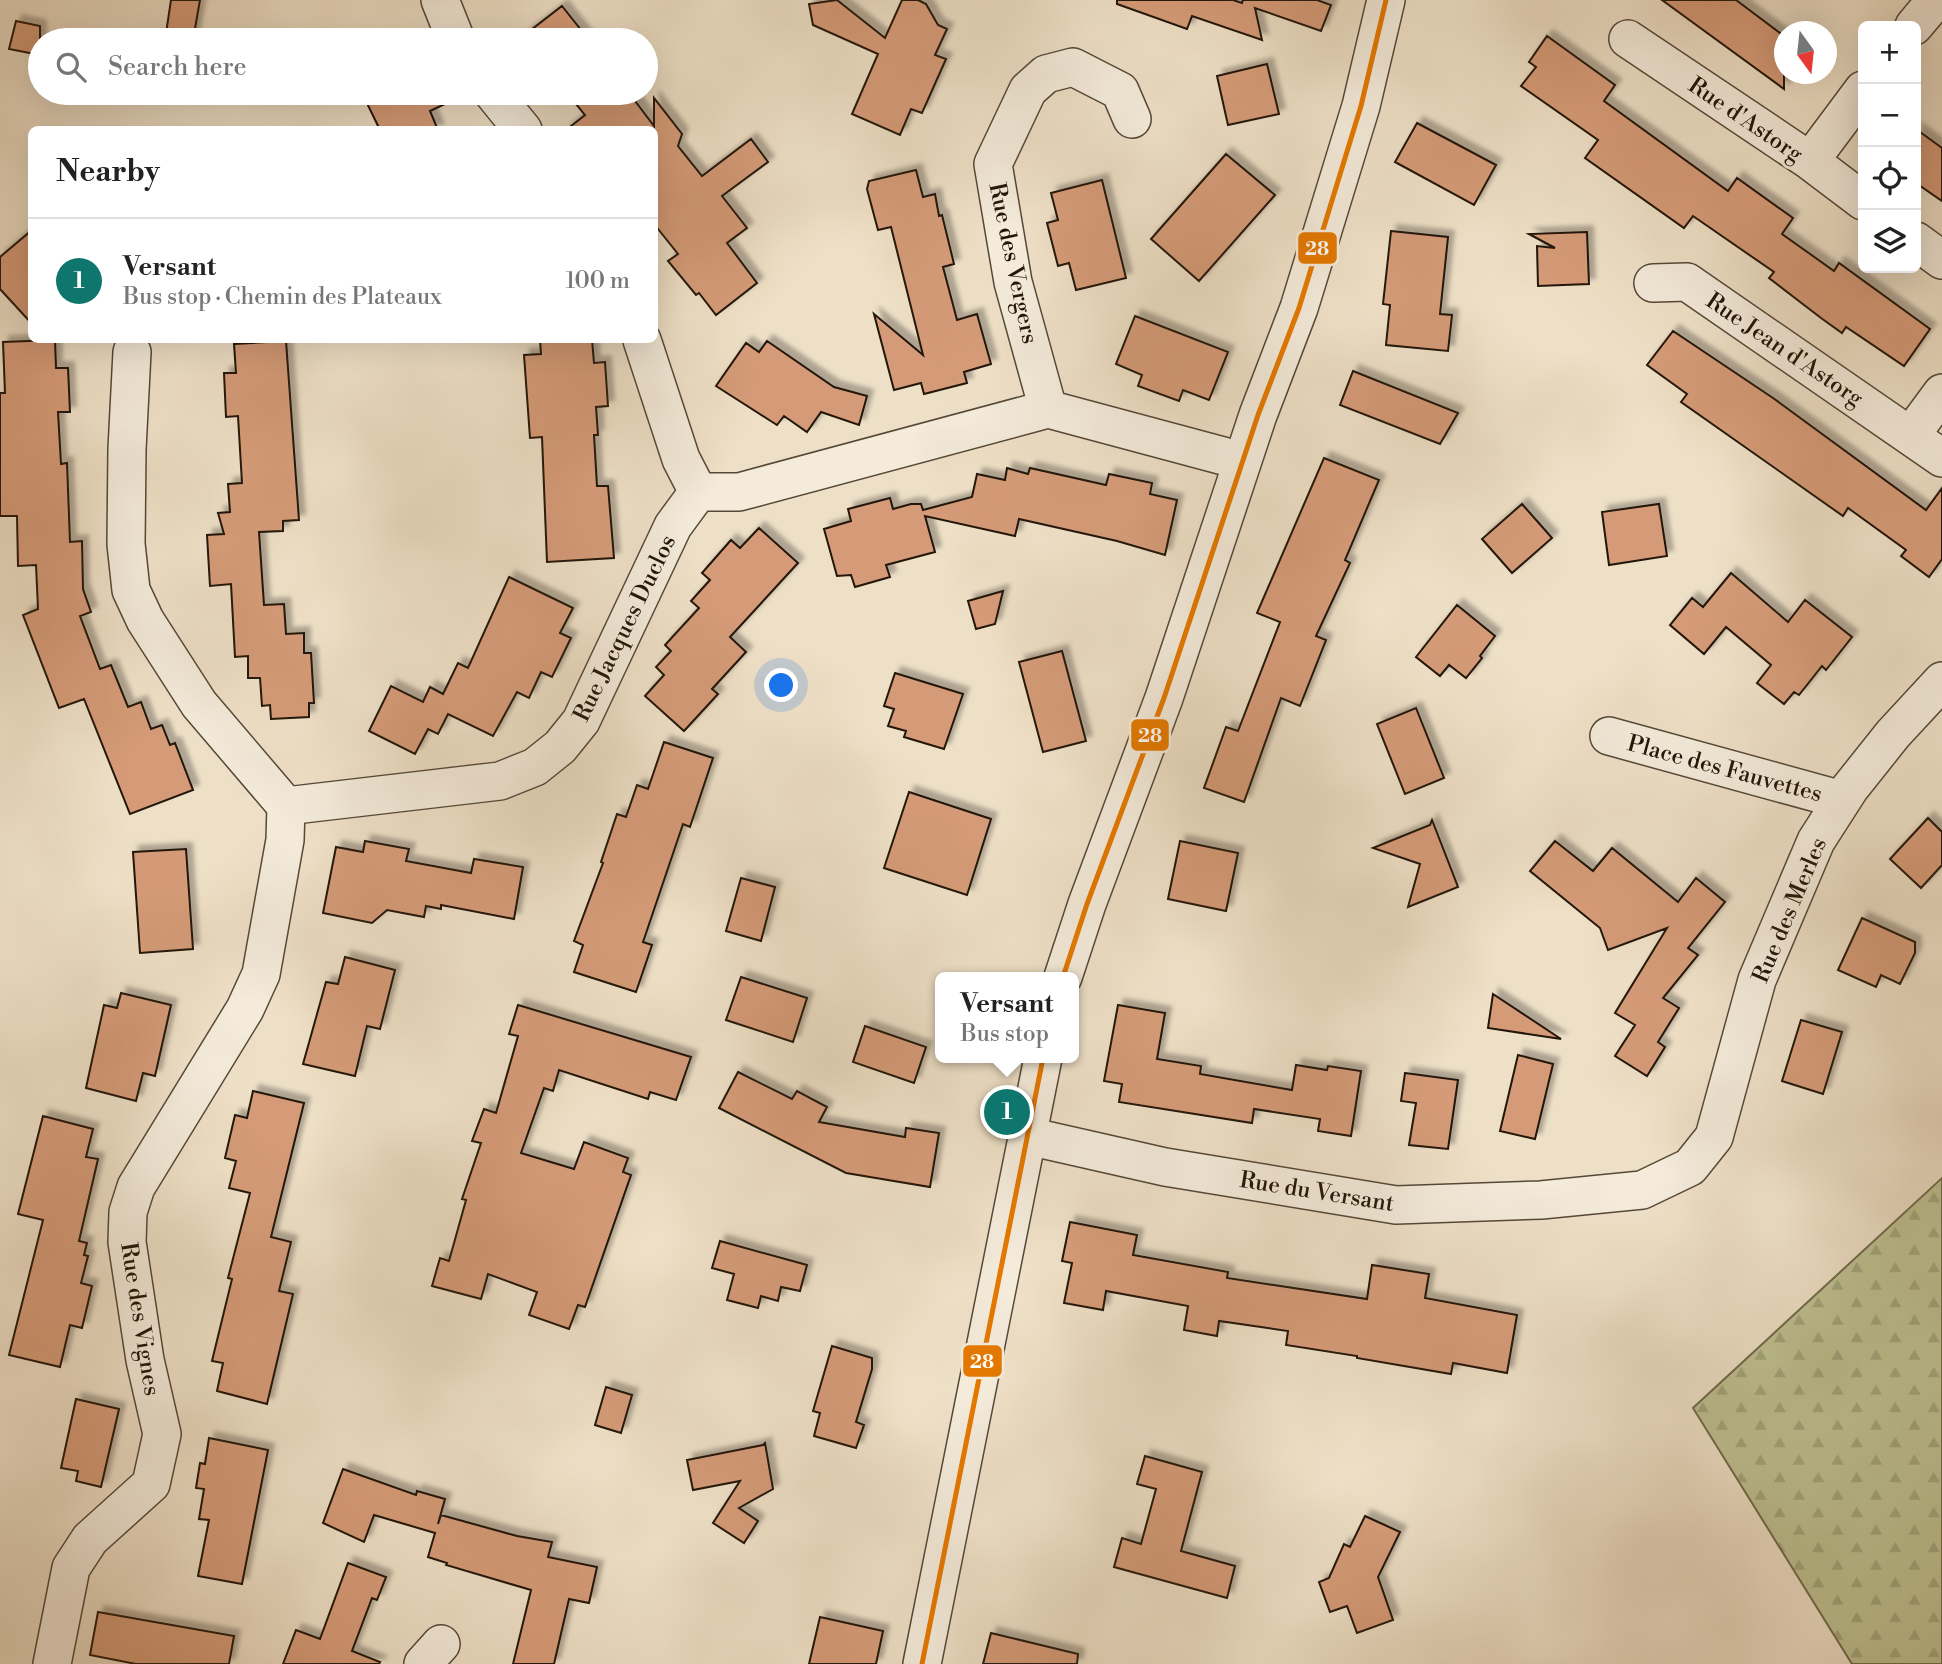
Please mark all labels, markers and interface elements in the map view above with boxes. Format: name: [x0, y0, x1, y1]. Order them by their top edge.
north arrow: [1774, 21, 1837, 84]
map controls: [1858, 21, 1921, 273]
button: +: [1858, 21, 1921, 84]
search box: [28, 28, 658, 105]
icon: search: [52, 48, 90, 86]
text: Search here: [108, 51, 247, 83]
street label: Rue d'Astorg: [1683, 71, 1808, 168]
button: −: [1858, 84, 1921, 147]
button: locate: [1858, 147, 1921, 210]
text: Nearby: [56, 153, 160, 191]
street label: Rue des Vergers: [982, 180, 1044, 346]
button: layers: [1858, 210, 1921, 273]
line badge: 28: [1297, 231, 1338, 265]
text: 28: [1305, 237, 1329, 261]
text: Versant: [123, 251, 216, 283]
text: 1: [73, 267, 85, 295]
text: 100 m: [565, 267, 630, 295]
text: Bus stop · Chemin des Plateaux: [123, 283, 442, 311]
street label: Rue Jean d'Astorg: [1701, 287, 1868, 413]
street label: Rue Jacques Duclos: [568, 530, 682, 726]
your location: [764, 668, 798, 702]
line badge: 28: [1130, 718, 1170, 752]
text: 28: [1138, 724, 1162, 748]
street label: Place des Fauvettes: [1624, 729, 1825, 808]
street label: Rue des Merles: [1747, 834, 1833, 987]
popup: [935, 972, 1079, 1063]
text: Versant: [961, 988, 1053, 1020]
text: Bus stop: [961, 1020, 1049, 1048]
pin: 1: [984, 1086, 1030, 1138]
street label: Rue du Versant: [1238, 1166, 1396, 1218]
street label: Rue des Vignes: [114, 1240, 166, 1398]
line badge: 28: [962, 1344, 1003, 1378]
text: 28: [970, 1350, 994, 1374]

